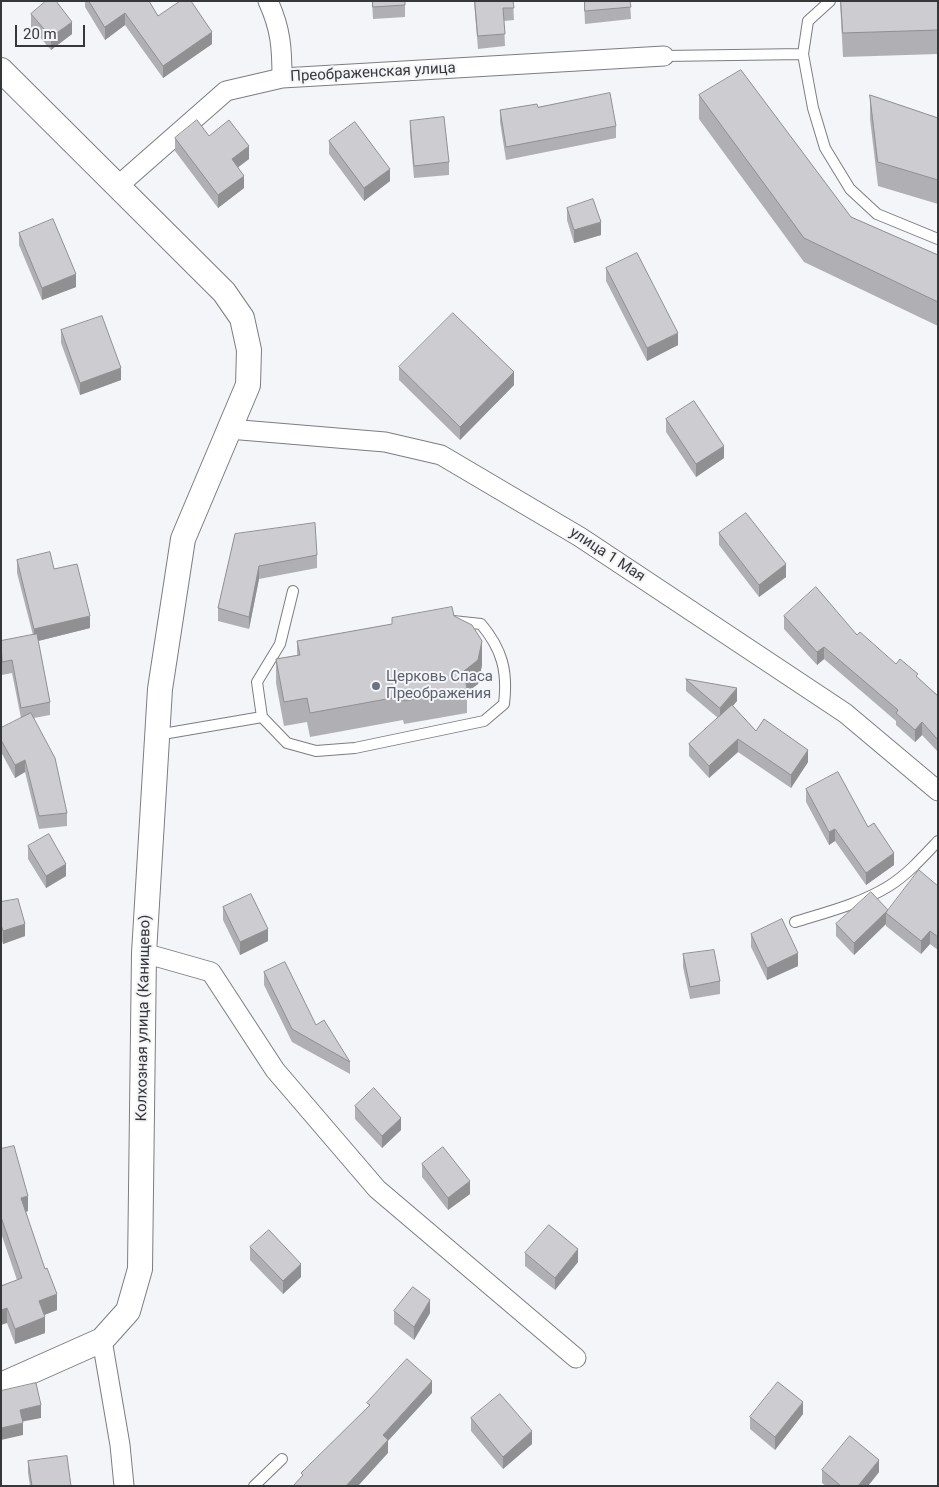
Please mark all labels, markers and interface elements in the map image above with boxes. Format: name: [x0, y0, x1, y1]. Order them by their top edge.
scale bar: [18, 15, 88, 47]
text: 20 m: [23, 25, 57, 43]
street label: Преображенская улица: [290, 60, 456, 86]
street label: улица 1 Мая: [566, 524, 648, 586]
place label: Церковь Спаса Преображения: [386, 668, 493, 703]
marker: Церковь Спаса Преображения: [370, 680, 382, 692]
street label: Колхозная улица (Канищево): [133, 914, 155, 1122]

